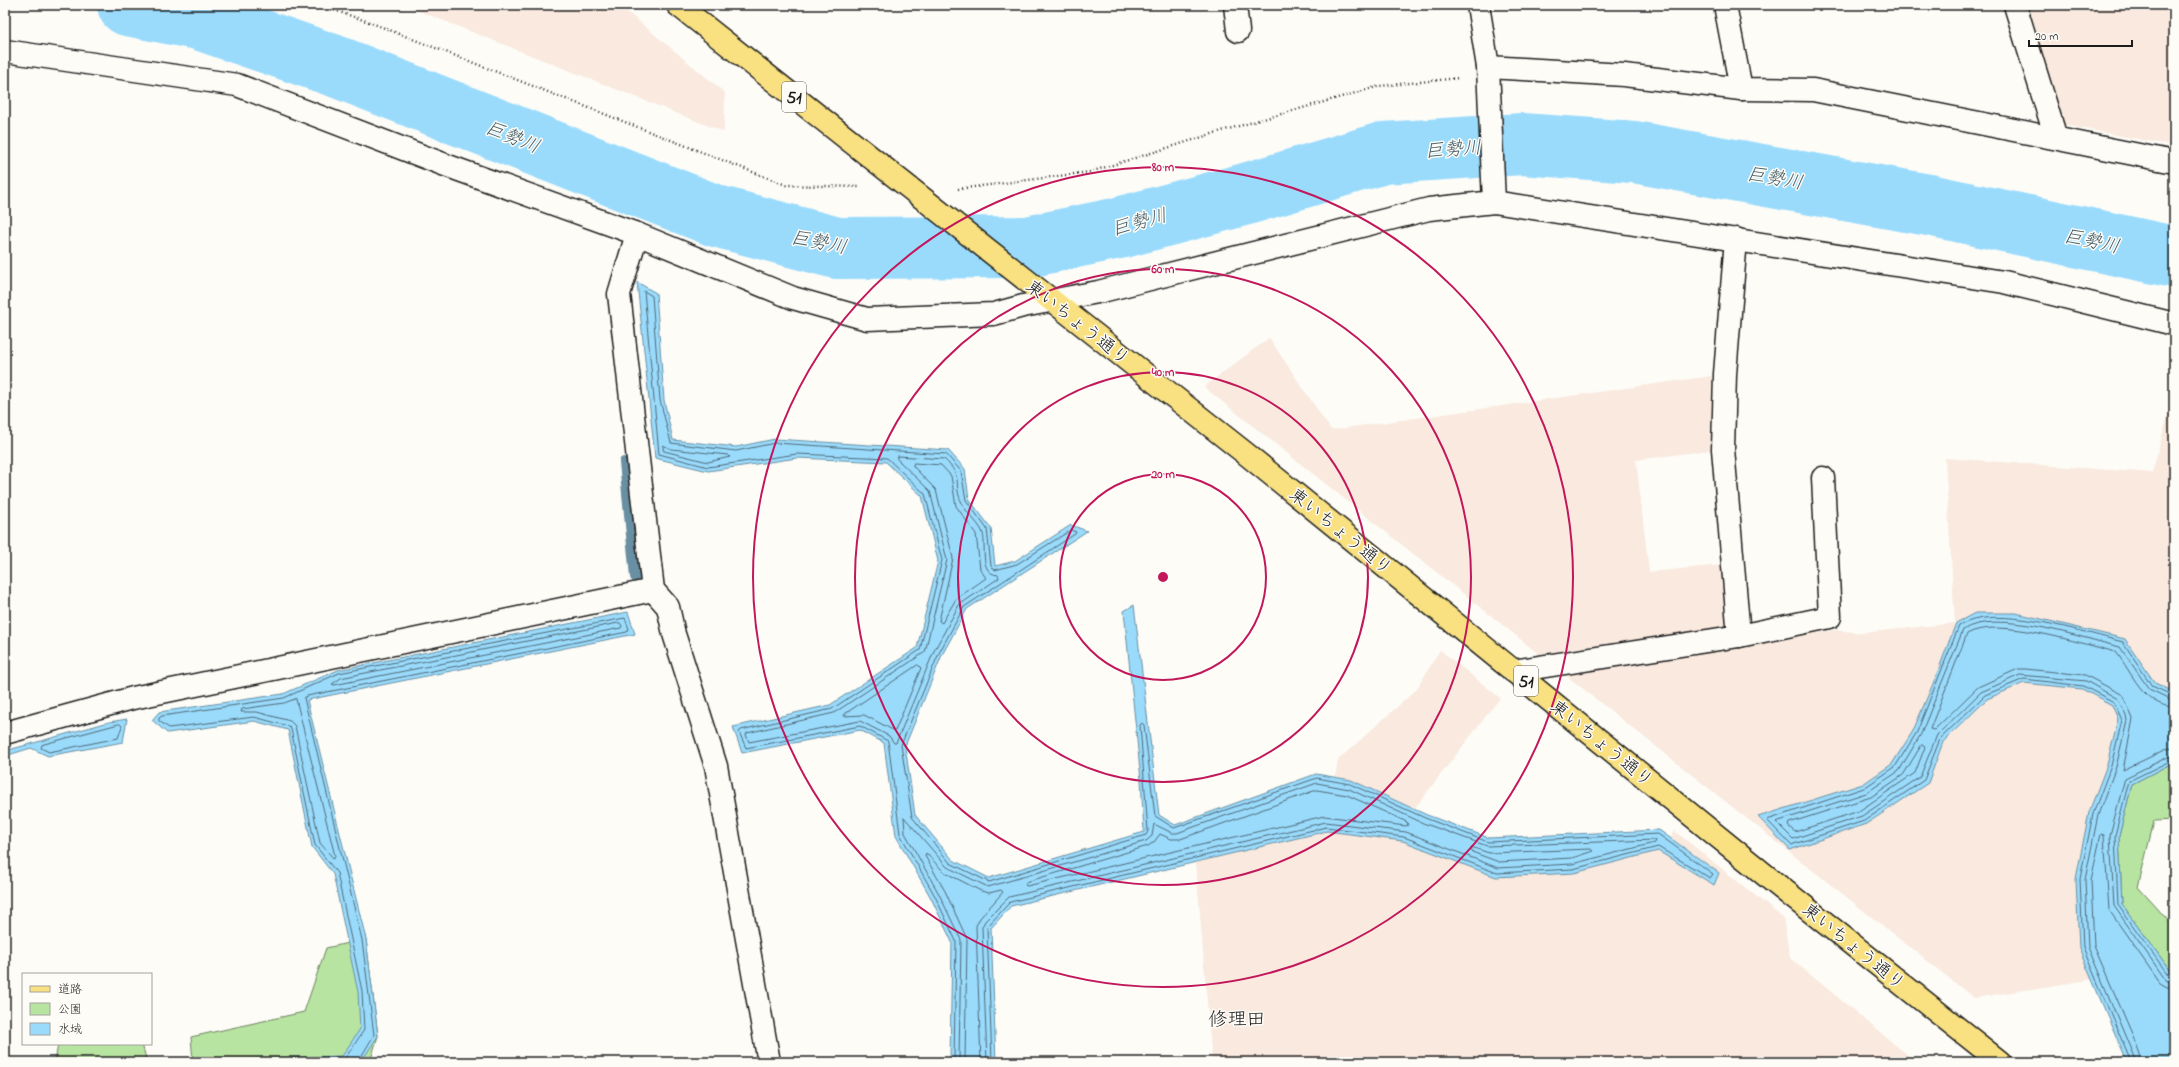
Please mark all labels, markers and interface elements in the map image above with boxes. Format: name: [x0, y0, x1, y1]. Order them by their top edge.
scale bar: [2029, 22, 2132, 48]
text: 20 m: [2035, 28, 2058, 46]
road number: 51: [782, 82, 806, 112]
water label: 巨勢川: [481, 115, 544, 162]
water label: 巨勢川: [1424, 135, 1483, 166]
text: 80 m: [1151, 159, 1175, 177]
water label: 巨勢川: [1744, 161, 1805, 198]
water label: 巨勢川: [1109, 203, 1171, 244]
water label: 巨勢川: [2061, 223, 2122, 262]
water label: 巨勢川: [788, 225, 849, 262]
text: 60 m: [1151, 261, 1175, 279]
street label: 東いちょう通り: [1019, 275, 1134, 373]
text: 40 m: [1151, 364, 1175, 382]
text: 20 m: [1150, 466, 1175, 484]
street label: 東いちょう通り: [1283, 483, 1397, 582]
centre of rings: [1156, 570, 1170, 584]
road number: 51: [1514, 666, 1538, 696]
street label: 東いちょう通り: [1544, 695, 1658, 794]
street label: 東いちょう通り: [1796, 898, 1910, 997]
legend: [22, 973, 152, 1045]
text: 道路: [58, 981, 82, 999]
text: 公園: [58, 1001, 82, 1019]
district label: 修理田: [1208, 1007, 1266, 1034]
text: 水域: [58, 1021, 82, 1039]

